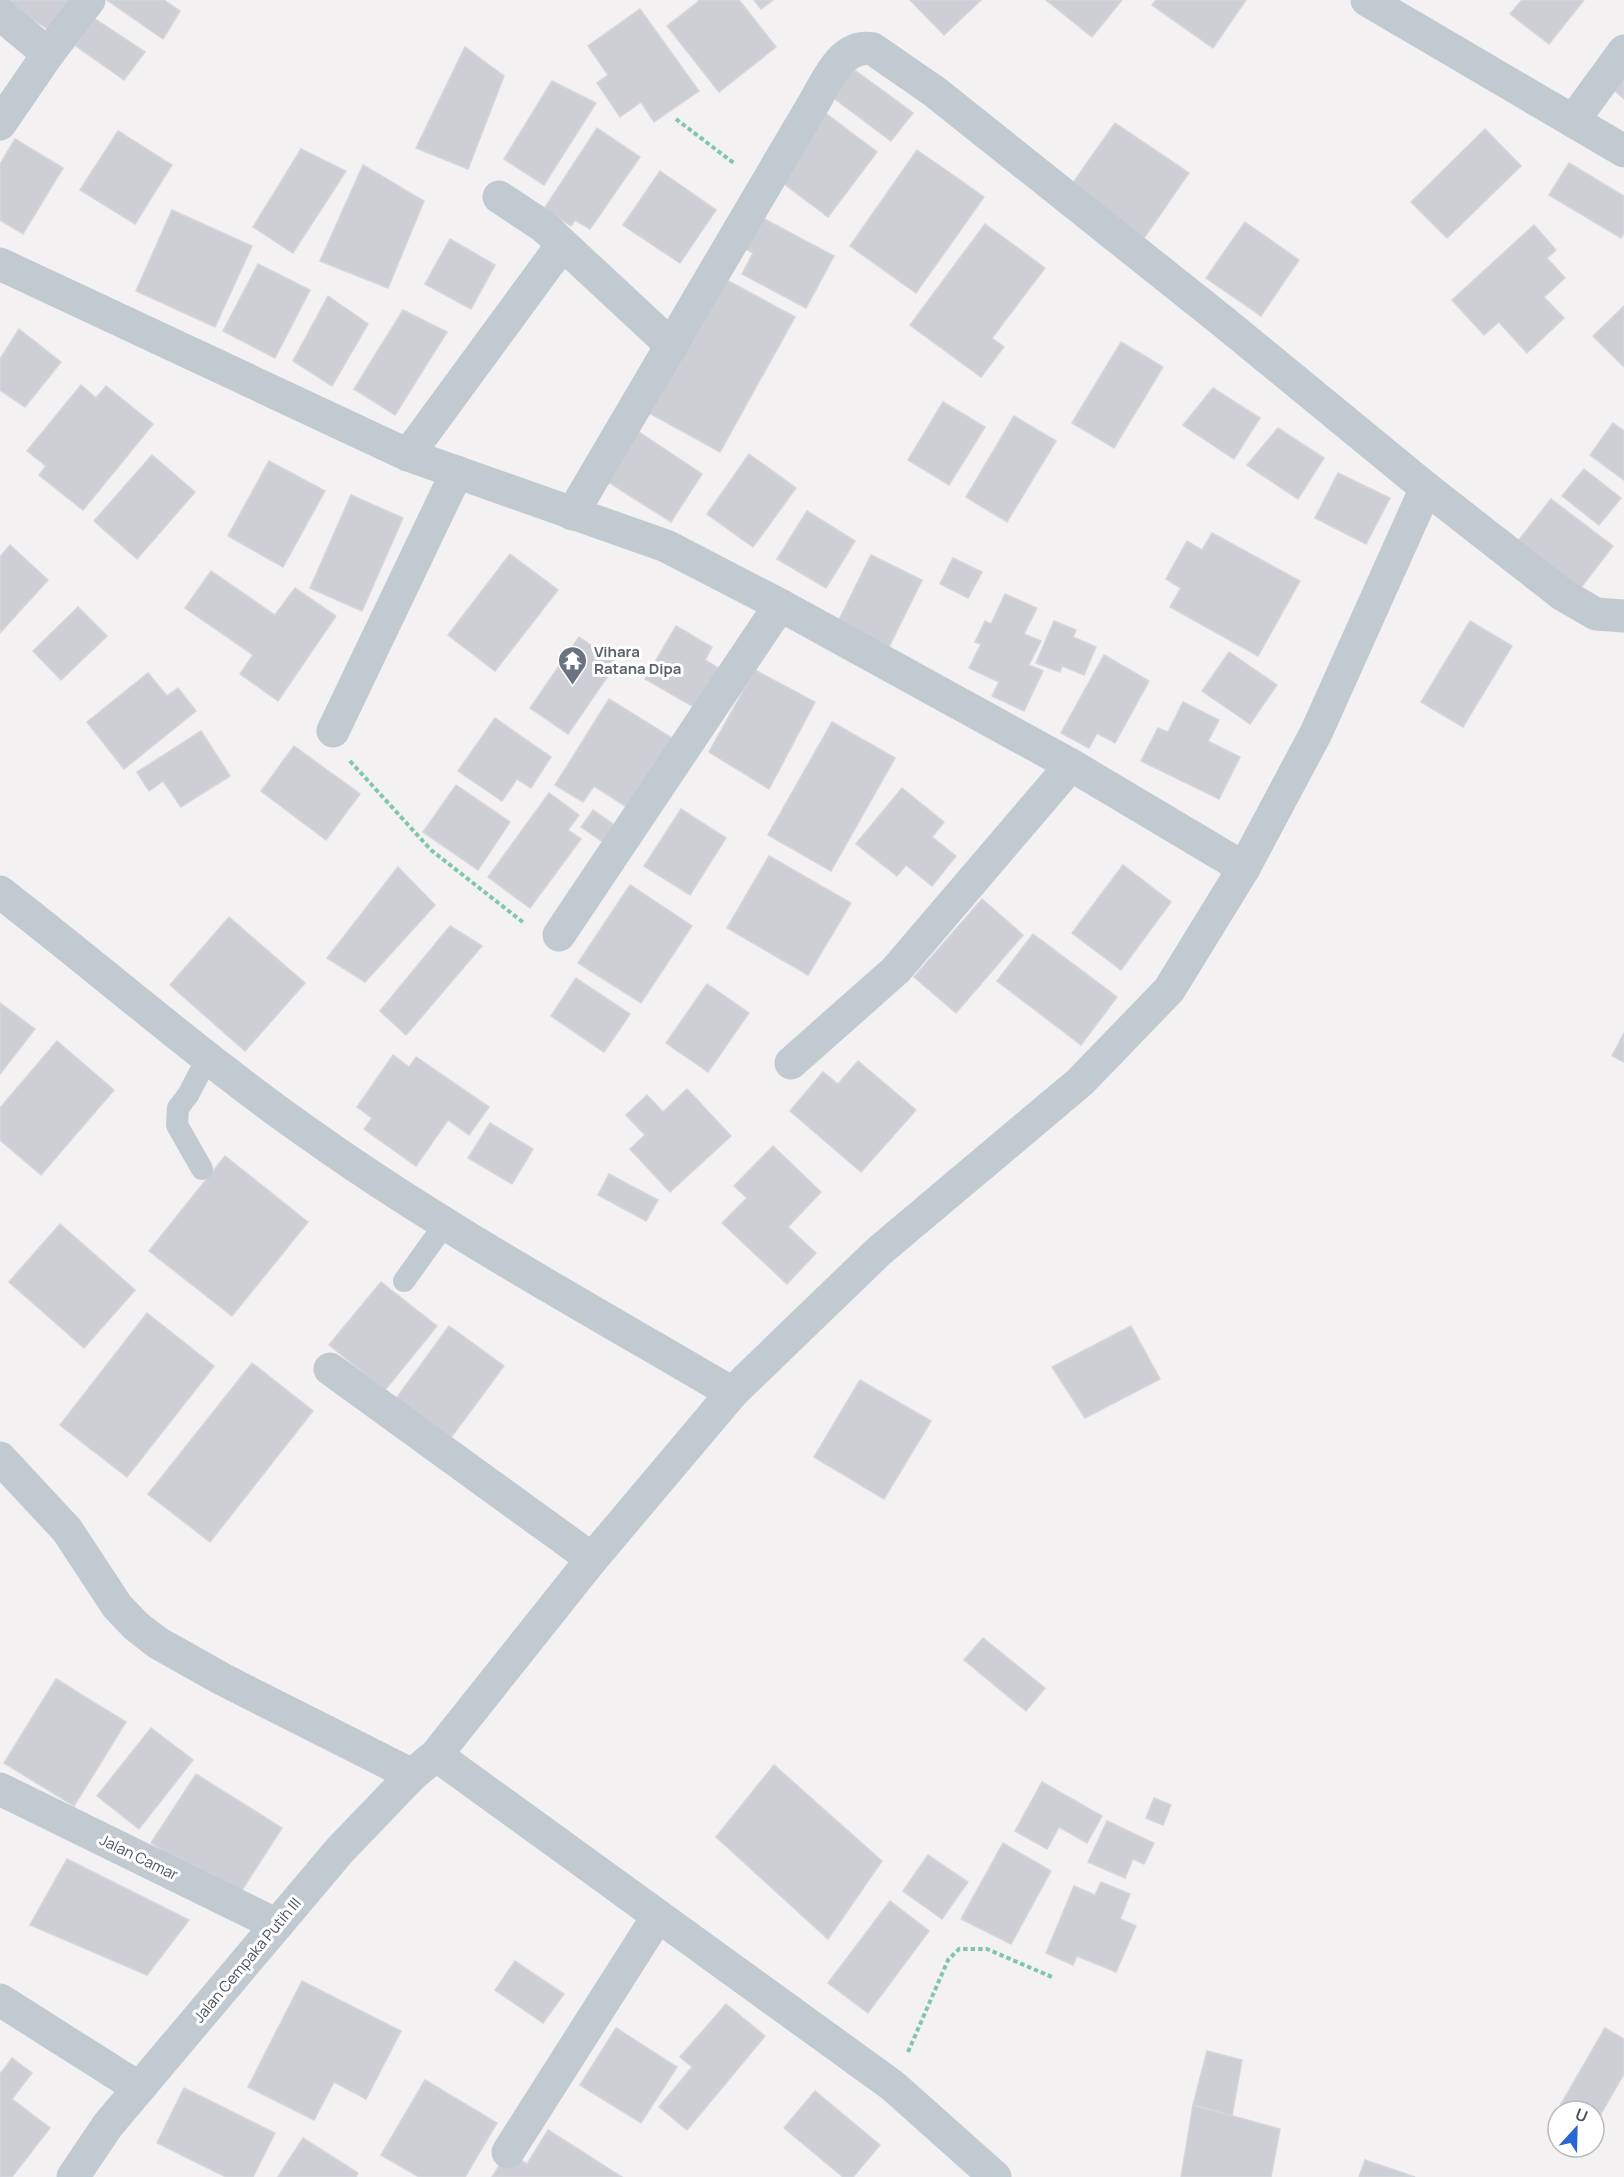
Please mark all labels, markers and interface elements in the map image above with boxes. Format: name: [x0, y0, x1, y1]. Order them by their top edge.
place label: Vihara Ratana Dipa: [594, 641, 681, 679]
temple icon: Vihara Ratana Dipa: [557, 644, 589, 686]
street label: Jalan Camar: [96, 1829, 182, 1885]
street label: Jalan Cempaka Putih III: [189, 1893, 305, 2027]
north arrow: [1546, 2099, 1606, 2159]
text: U: [1572, 2103, 1591, 2127]

